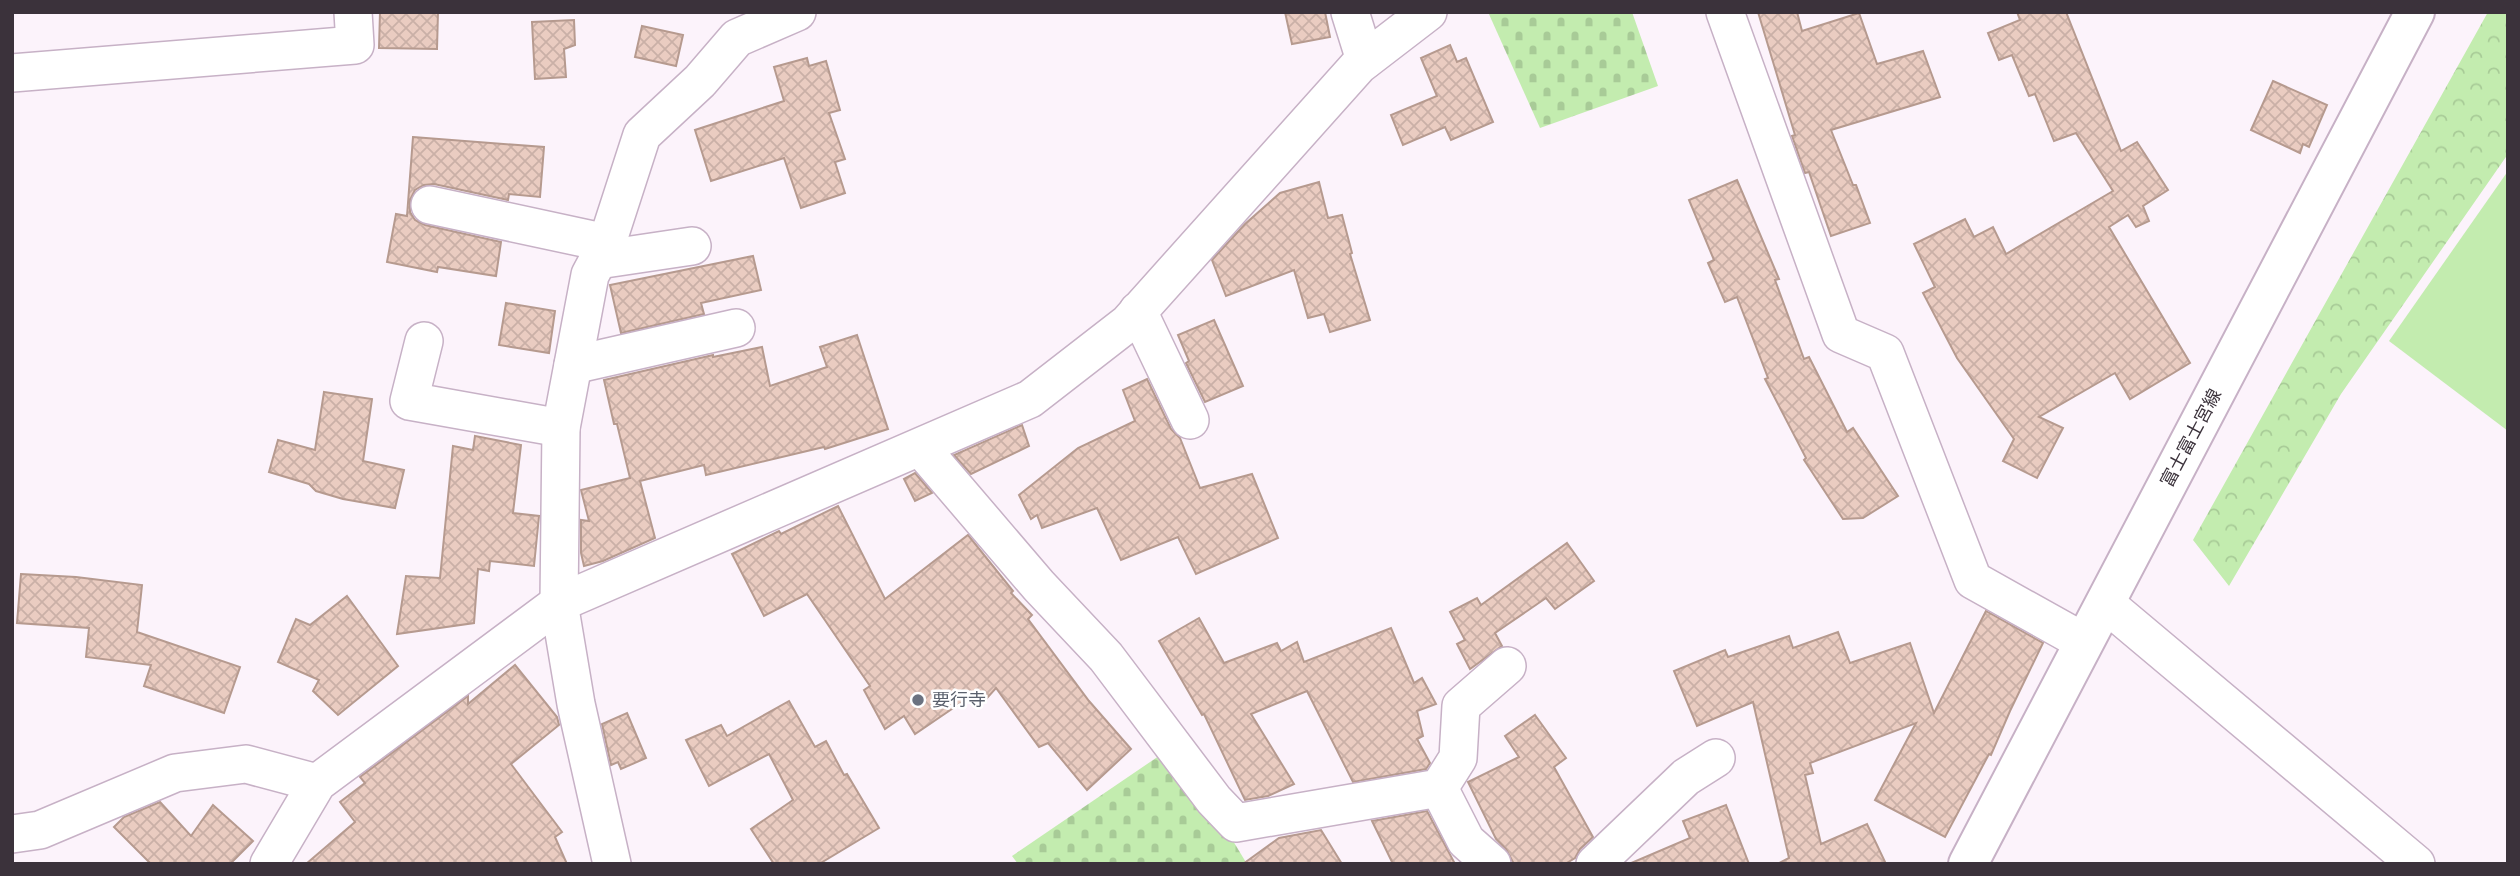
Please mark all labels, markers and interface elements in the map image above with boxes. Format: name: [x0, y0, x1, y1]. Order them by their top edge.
street label: 富士富士宮線: [2152, 383, 2227, 491]
place label: 要行寺: [932, 685, 986, 712]
marker: 要行寺: [910, 692, 926, 708]

